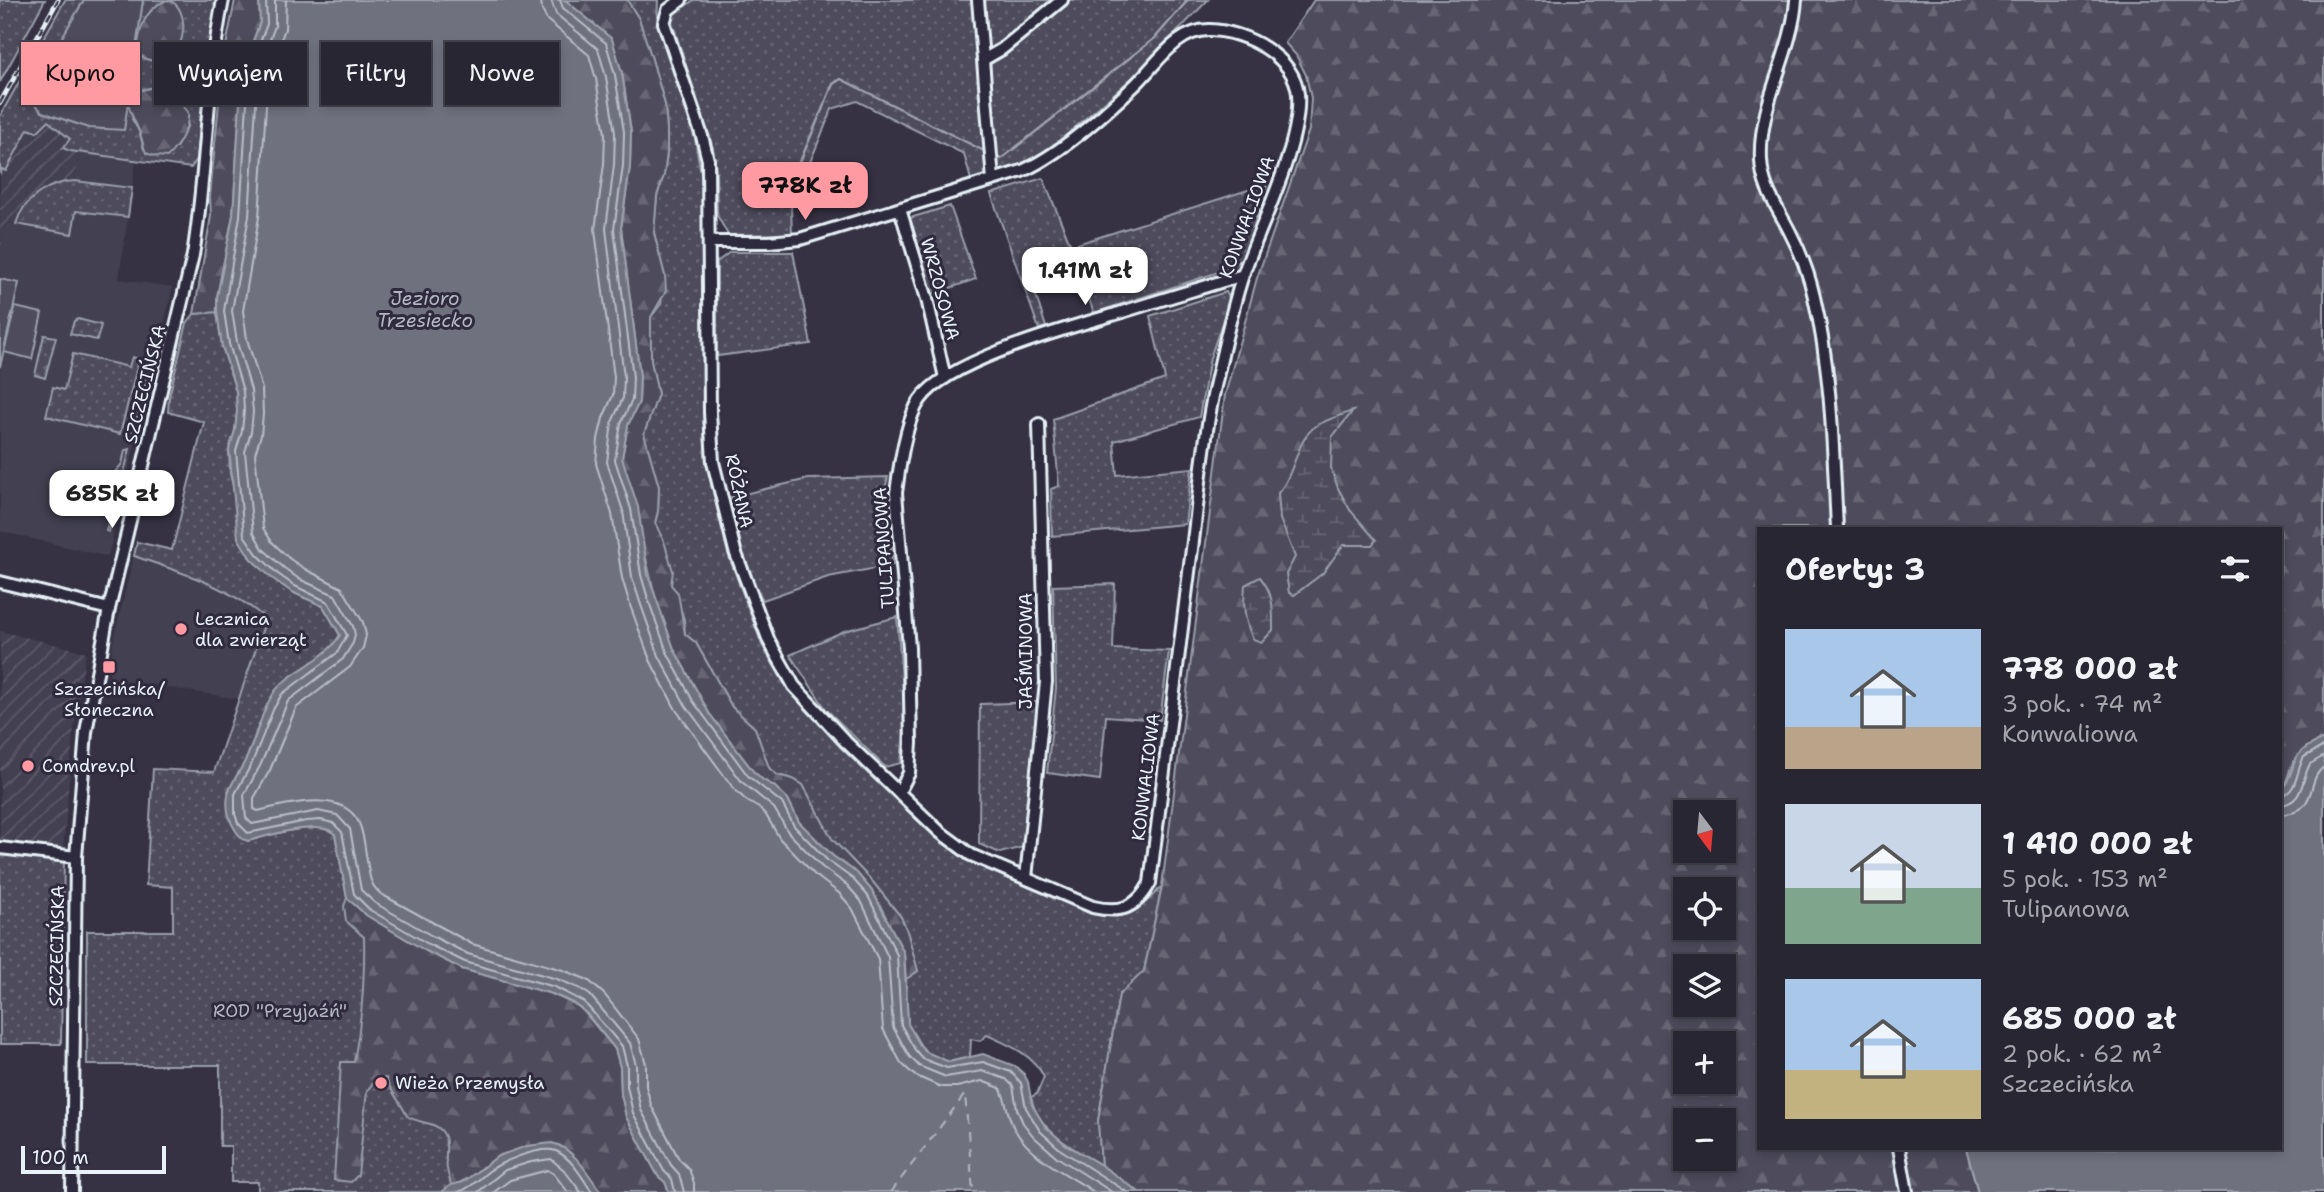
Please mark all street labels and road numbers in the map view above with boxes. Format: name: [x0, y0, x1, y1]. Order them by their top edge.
street label: KONWALIOWA: [1214, 152, 1280, 282]
street label: WRZOSOWA: [915, 235, 965, 343]
street label: SZCZECIŃSKA: [119, 322, 171, 446]
street label: RÓŻANA: [719, 452, 759, 530]
street label: TULIPANOWA: [868, 487, 900, 609]
street label: JAŚMINOWA: [1014, 593, 1038, 709]
street label: KONWALIOWA: [1126, 712, 1166, 842]
street label: SZCZECIŃSKA: [44, 885, 70, 1007]

